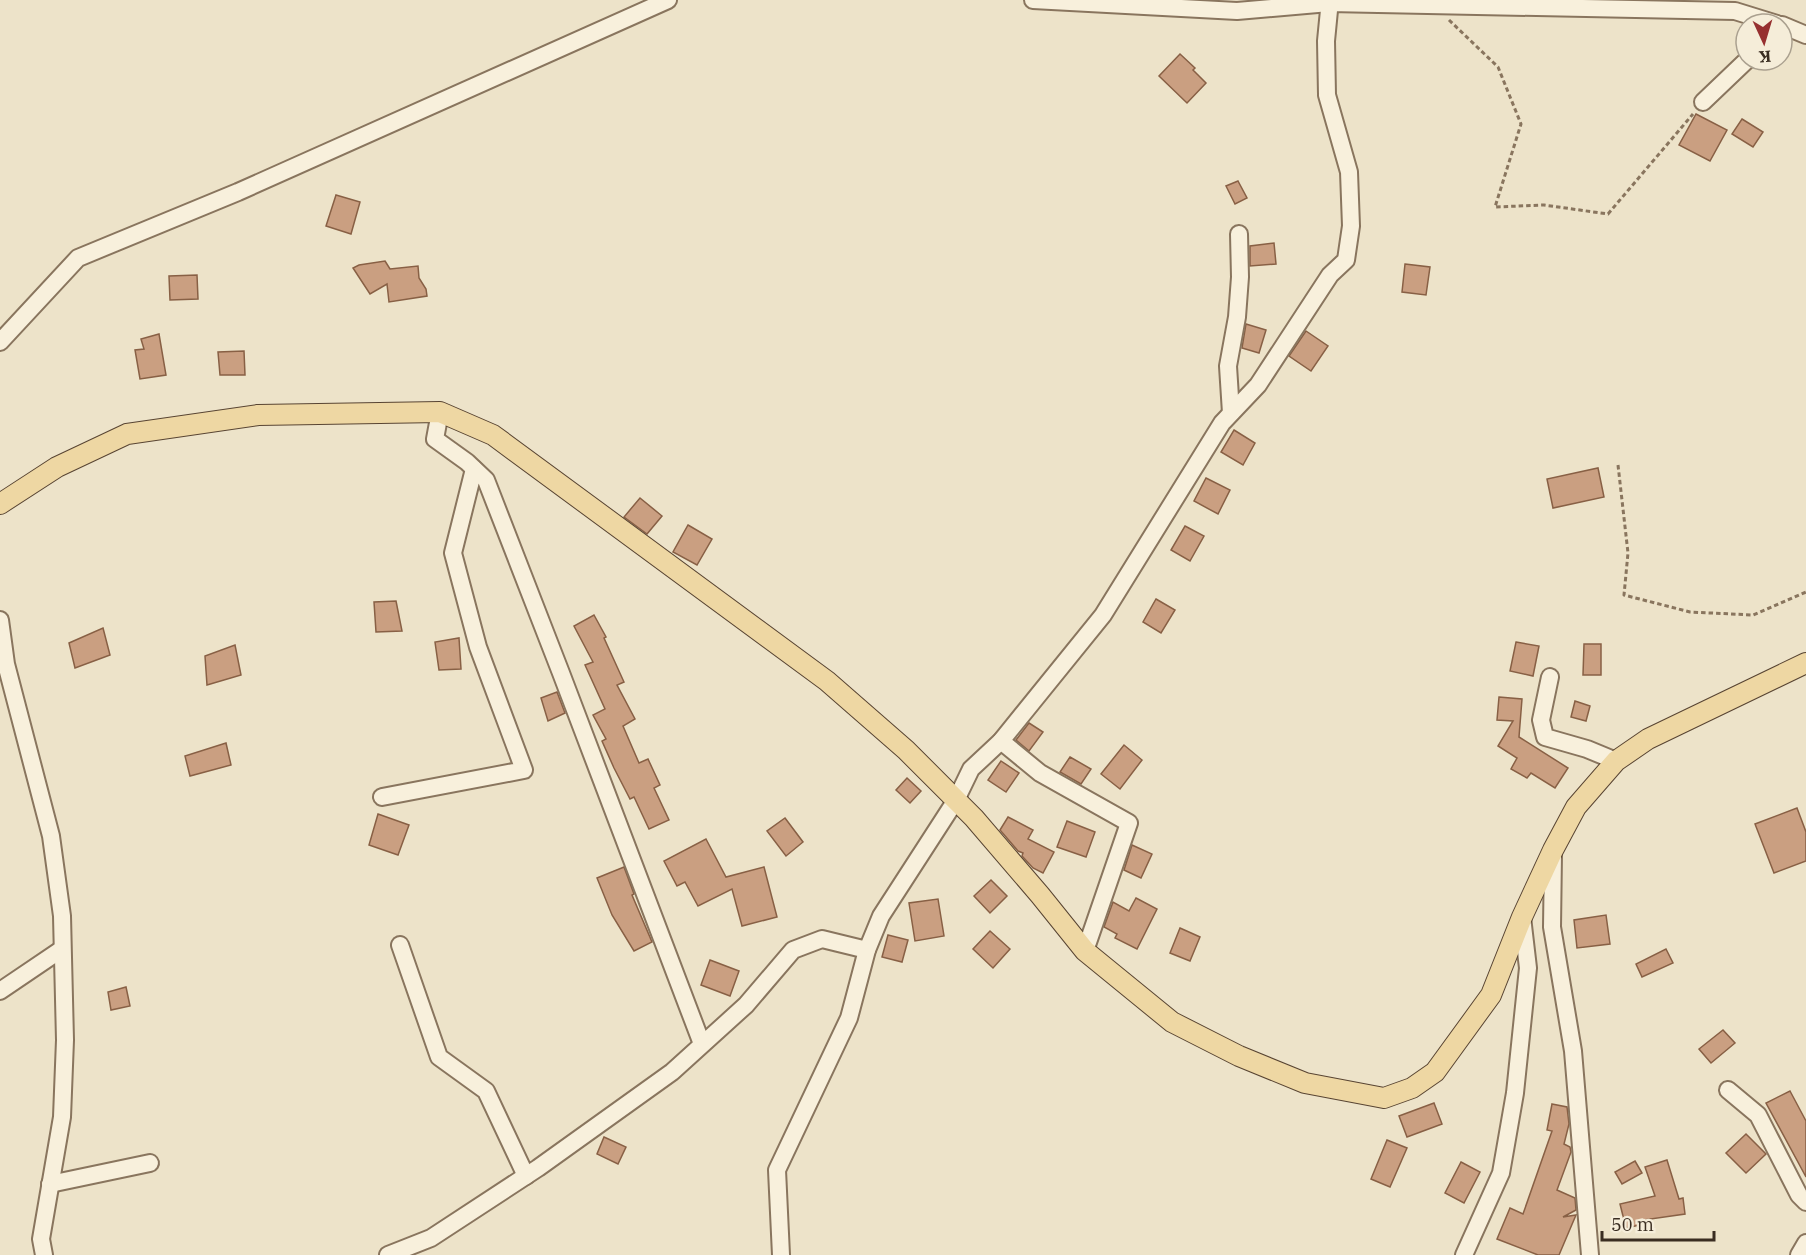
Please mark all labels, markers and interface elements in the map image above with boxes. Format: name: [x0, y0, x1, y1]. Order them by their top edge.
north arrow: [1734, 12, 1794, 72]
text: K: [1758, 47, 1772, 67]
scale bar: [1602, 1204, 1714, 1242]
text: 50 m: [1611, 1213, 1654, 1236]

